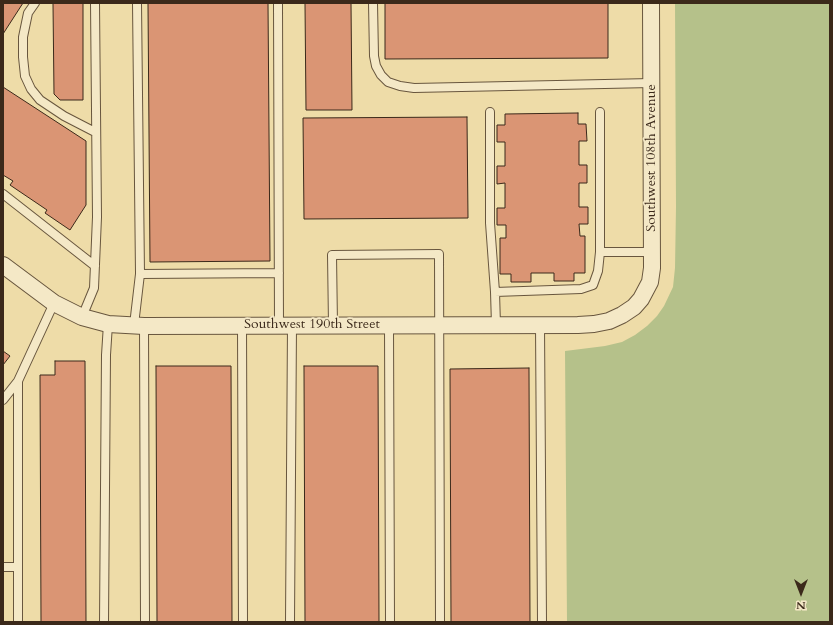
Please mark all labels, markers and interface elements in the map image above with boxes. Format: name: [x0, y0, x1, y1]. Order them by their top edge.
street label: Southwest 108th Avenue: [644, 84, 660, 232]
street label: Southwest 190th Street: [244, 317, 380, 333]
north arrow: [781, 573, 821, 613]
text: N: [796, 598, 806, 613]

